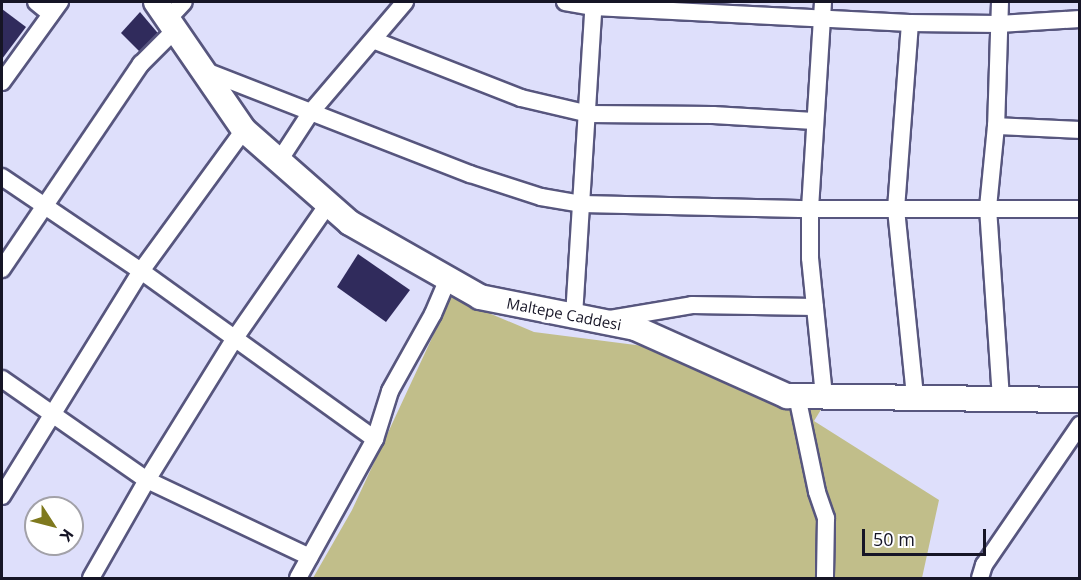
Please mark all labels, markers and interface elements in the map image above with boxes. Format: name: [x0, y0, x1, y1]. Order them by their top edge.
street label: Maltepe Caddesi: [505, 294, 623, 334]
north arrow: [24, 496, 84, 556]
scale bar: [865, 517, 990, 555]
text: K: [55, 525, 79, 546]
text: 50 m: [873, 527, 915, 551]

